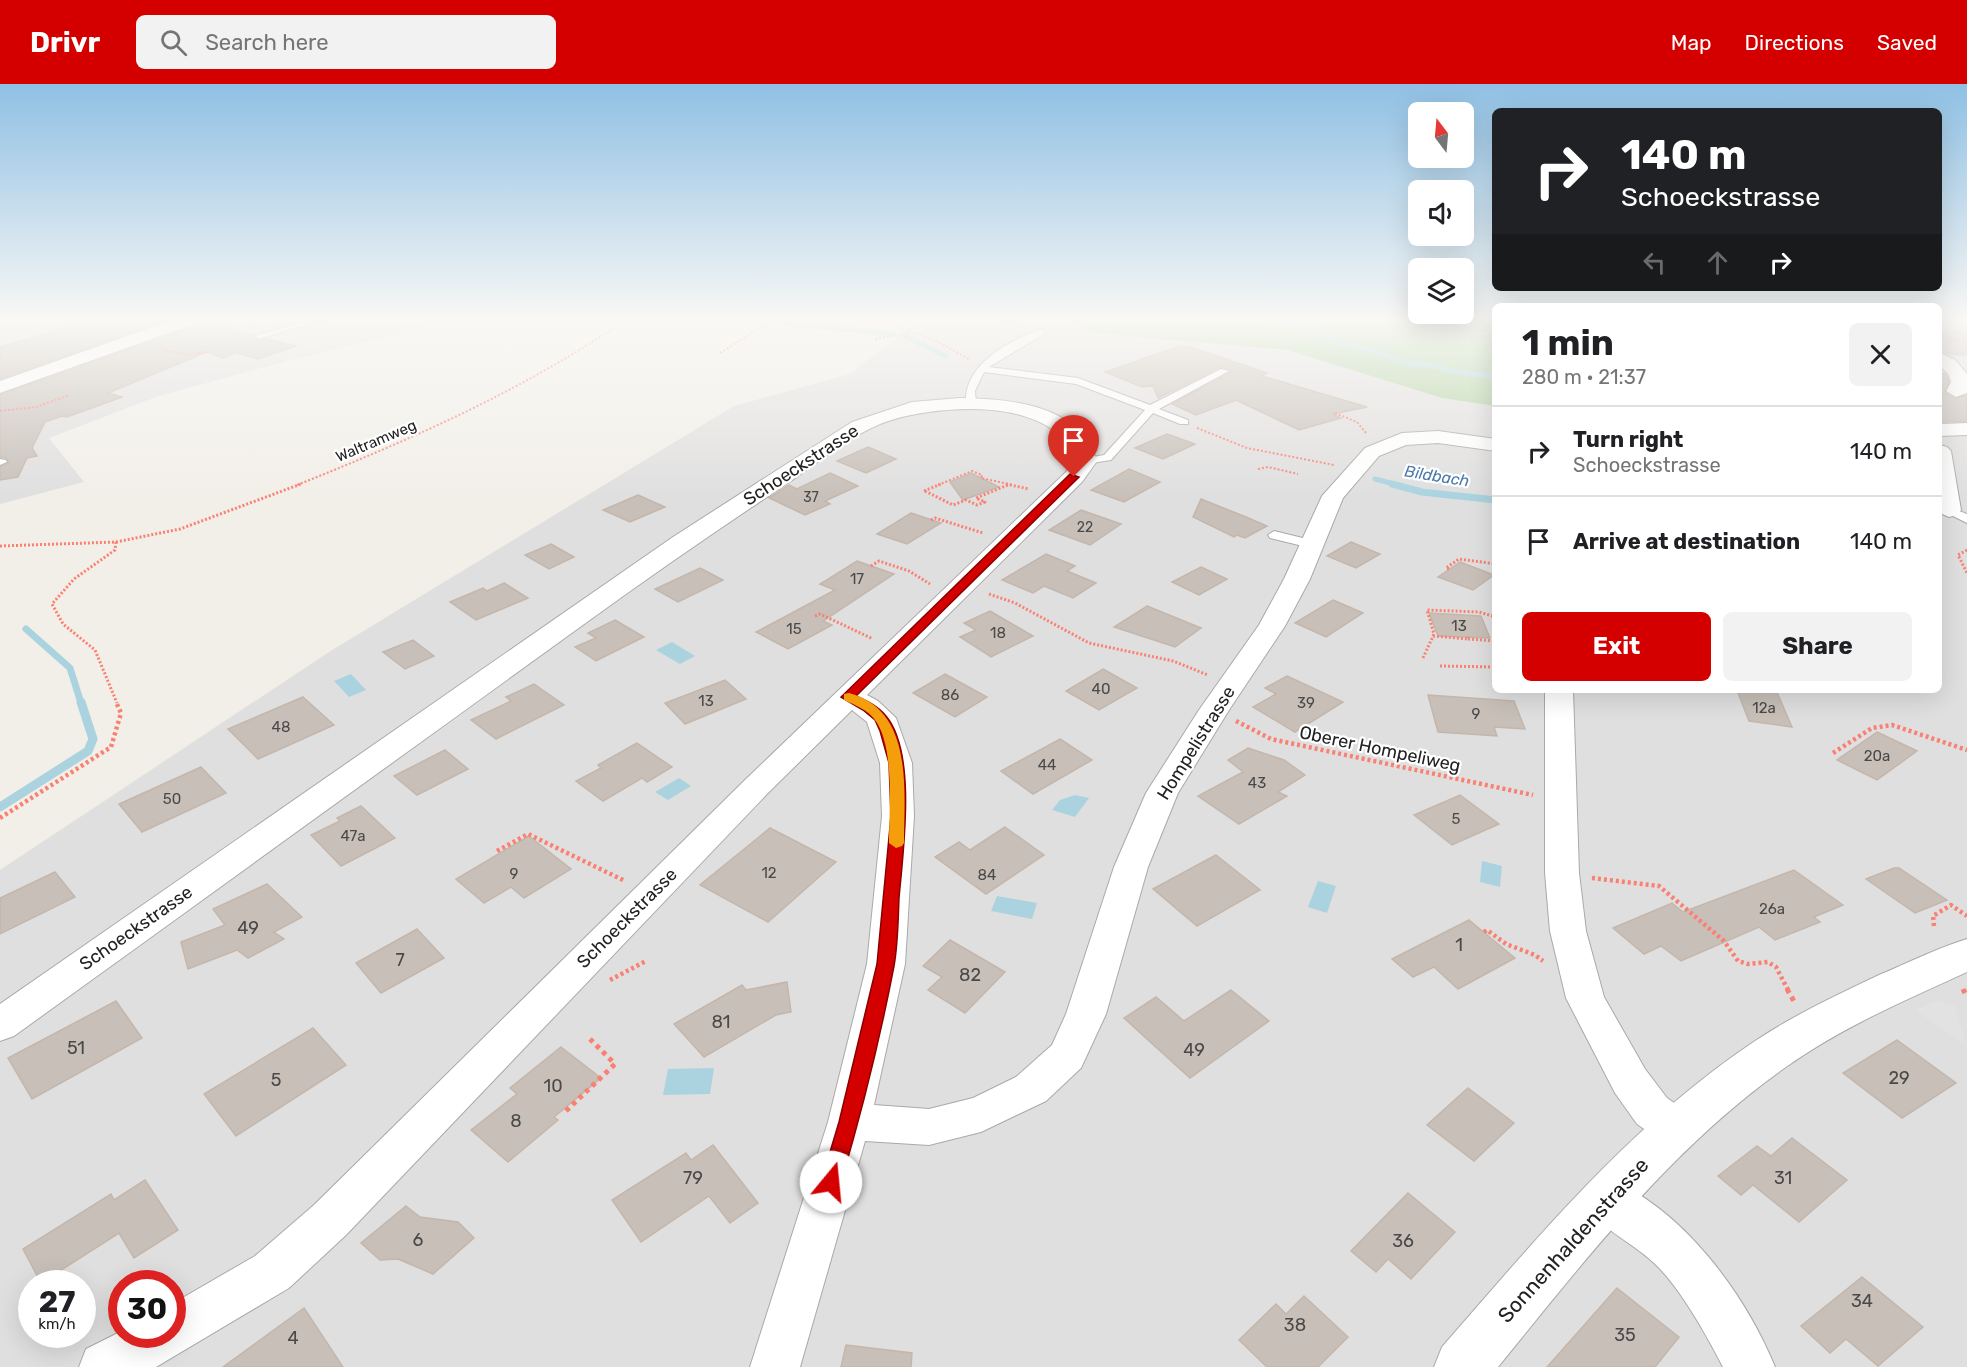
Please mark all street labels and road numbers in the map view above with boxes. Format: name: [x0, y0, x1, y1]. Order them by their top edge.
street label: Waltramweg: [333, 416, 419, 466]
street label: Schoeckstrasse: [739, 420, 863, 510]
street label: Hompelistrasse: [1152, 682, 1240, 804]
street label: Oberer Hompeliweg: [1297, 721, 1463, 777]
street label: Schoeckstrasse: [572, 863, 682, 973]
street label: Schoeckstrasse: [75, 881, 197, 975]
street label: Sonnenhaldenstrasse: [1492, 1152, 1654, 1328]

